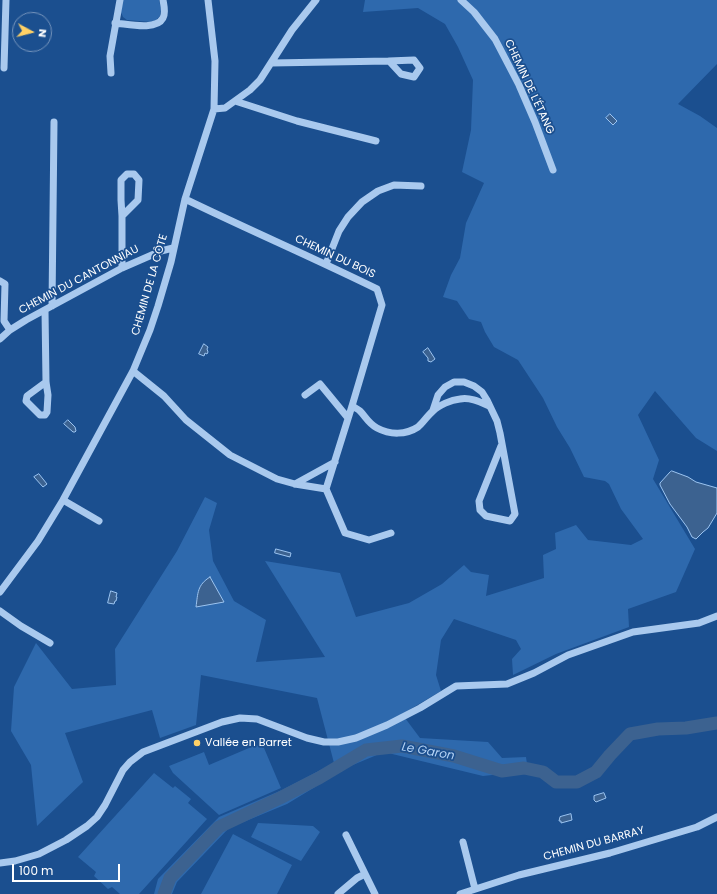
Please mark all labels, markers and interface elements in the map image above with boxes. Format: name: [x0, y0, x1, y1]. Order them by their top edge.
north arrow: [12, 12, 52, 52]
text: N: [34, 28, 51, 38]
street label: CHEMIN DE L'ÉTANG: [501, 38, 557, 136]
street label: CHEMIN DE LA CÔTE: [129, 233, 171, 337]
street label: CHEMIN DU BOIS: [293, 233, 377, 281]
street label: CHEMIN DU CANTONNIAU: [17, 243, 141, 317]
place label: Vallée en Barret: [205, 736, 292, 750]
marker: Vallée en Barret: [192, 738, 202, 748]
water label: Le Garon: [400, 740, 456, 764]
street label: CHEMIN DU BARRAY: [542, 824, 646, 864]
scale bar: [14, 856, 122, 882]
text: 100 m: [19, 862, 53, 879]

